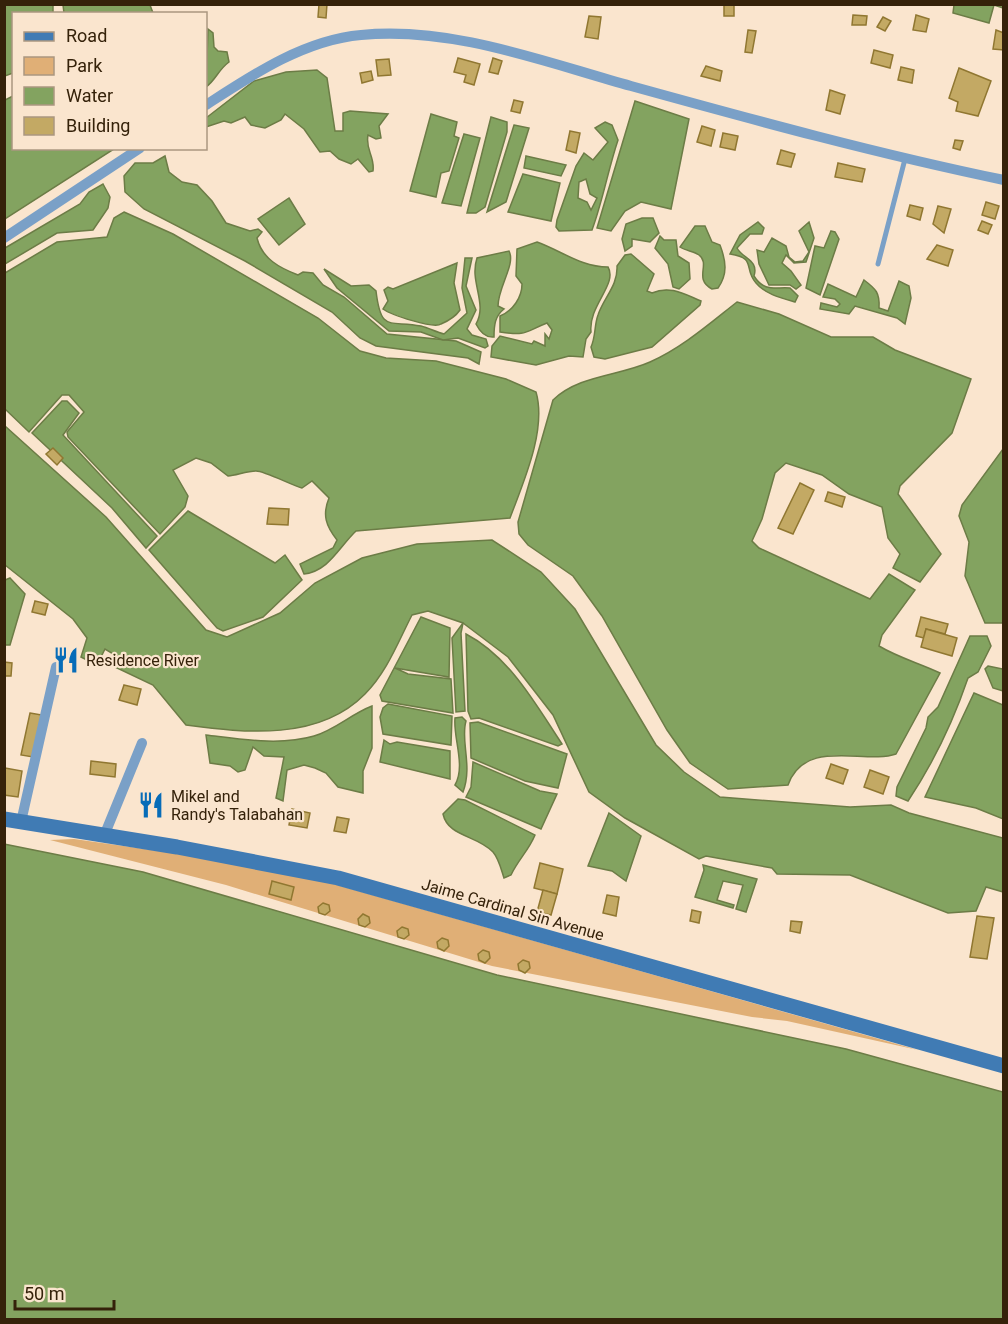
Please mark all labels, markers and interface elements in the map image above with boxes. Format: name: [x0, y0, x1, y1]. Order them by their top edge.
legend: [12, 12, 207, 150]
text: Road: [66, 25, 107, 46]
text: Park: [66, 55, 103, 76]
text: Water: [66, 85, 113, 106]
text: Building: [66, 115, 130, 136]
restaurant icon: Residence River: [51, 645, 81, 675]
place label: Residence River: [86, 651, 200, 670]
place label: Mikel and Randy's Talabahan: [171, 787, 303, 824]
restaurant icon: Mikel and Randy's Talabahan: [136, 790, 166, 820]
street label: Jaime Cardinal Sin Avenue: [419, 874, 606, 945]
scale bar: [15, 1273, 114, 1311]
text: 50 m: [24, 1283, 64, 1304]

